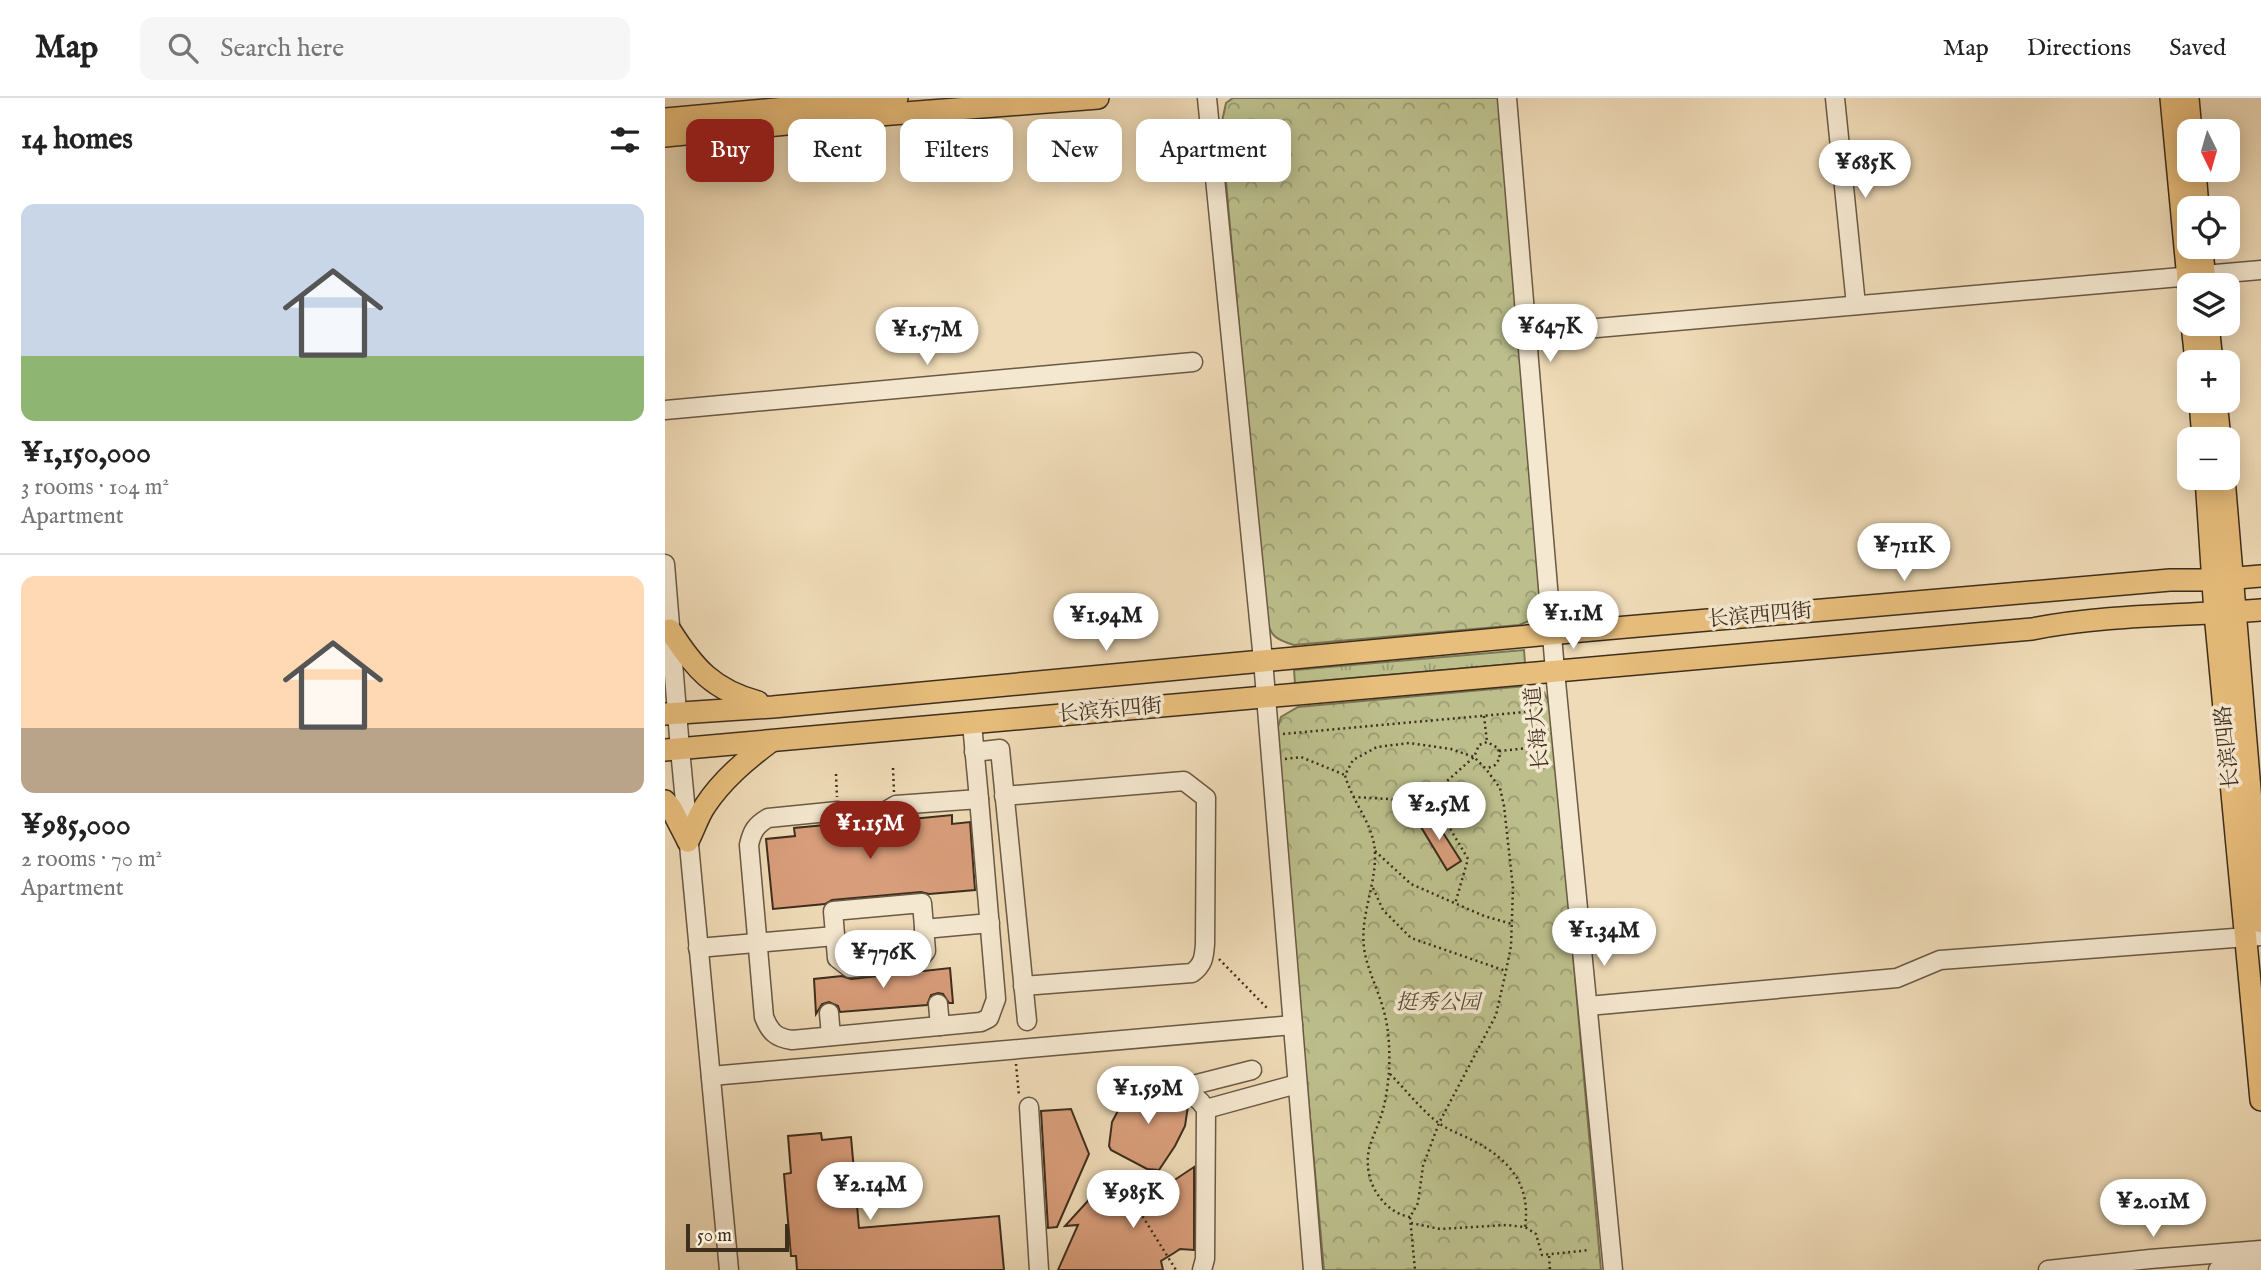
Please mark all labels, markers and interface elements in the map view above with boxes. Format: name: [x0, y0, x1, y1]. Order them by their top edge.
search box: [140, 17, 630, 80]
text: Map: [35, 27, 98, 69]
icon: search: [164, 29, 202, 67]
text: Search here: [220, 32, 344, 65]
text: Map: [1943, 33, 1989, 64]
text: Directions: [2027, 33, 2131, 64]
text: Saved: [2169, 33, 2226, 64]
chip: Buy: [686, 119, 774, 182]
chip: Rent: [788, 119, 886, 182]
chip: Filters: [900, 119, 1013, 182]
chip: New: [1027, 119, 1122, 182]
chip: Apartment: [1136, 119, 1291, 182]
north arrow: [2177, 119, 2240, 182]
map controls: [2177, 119, 2240, 490]
text: 14 homes: [21, 121, 133, 159]
icon: filters: [606, 121, 644, 159]
pin: ¥685K: [1816, 140, 1914, 200]
text: ¥685K: [1835, 148, 1895, 177]
button: locate: [2177, 196, 2240, 259]
icon: home: [270, 250, 396, 376]
button: layers: [2177, 273, 2240, 336]
pin: ¥647K: [1501, 304, 1599, 364]
pin: ¥1.57M: [870, 308, 984, 367]
text: ¥647K: [1518, 312, 1582, 341]
text: ¥1.57M: [892, 315, 963, 344]
button: +: [2177, 350, 2240, 413]
button: −: [2177, 427, 2240, 490]
text: ¥1,150,000: [21, 435, 151, 473]
text: 3 rooms · 104 m²: [21, 473, 169, 502]
text: Apartment: [21, 502, 124, 531]
pin: ¥711K: [1855, 524, 1953, 583]
text: ¥711K: [1873, 531, 1935, 560]
pin: ¥1.1M: [1524, 592, 1622, 651]
pin: ¥1.94M: [1049, 594, 1163, 653]
street label: 长滨西四街: [1707, 598, 1813, 634]
text: ¥1.1M: [1543, 599, 1603, 628]
text: ¥1.94M: [1069, 601, 1143, 630]
icon: home: [270, 622, 396, 748]
street label: 长海大道: [1520, 685, 1556, 771]
street label: 长滨东四街: [1057, 693, 1163, 729]
street label: 长滨四路: [2210, 704, 2246, 790]
pin: ¥2.5M: [1390, 782, 1488, 842]
text: ¥2.5M: [1408, 790, 1470, 819]
pin: ¥1.15M: [813, 802, 927, 861]
text: ¥985,000: [21, 807, 131, 845]
text: ¥1.15M: [836, 809, 904, 838]
text: 2 rooms · 70 m²: [21, 845, 162, 874]
text: Apartment: [21, 874, 124, 903]
pin: ¥1.34M: [1547, 908, 1661, 968]
text: ¥1.34M: [1568, 916, 1640, 945]
pin: ¥776K: [834, 930, 932, 990]
text: ¥776K: [851, 938, 915, 967]
park label: 挺秀公园: [1396, 990, 1483, 1017]
pin: ¥1.59M: [1091, 1066, 1205, 1126]
text: ¥1.59M: [1113, 1074, 1183, 1103]
pin: ¥2.14M: [813, 1162, 927, 1222]
text: ¥2.14M: [833, 1170, 907, 1199]
pin: ¥985K: [1084, 1170, 1182, 1230]
text: ¥985K: [1103, 1178, 1163, 1207]
pin: ¥2.01M: [2096, 1180, 2210, 1239]
text: ¥2.01M: [2116, 1187, 2190, 1216]
scale bar: [686, 1221, 789, 1253]
text: 50 m: [697, 1224, 732, 1248]

